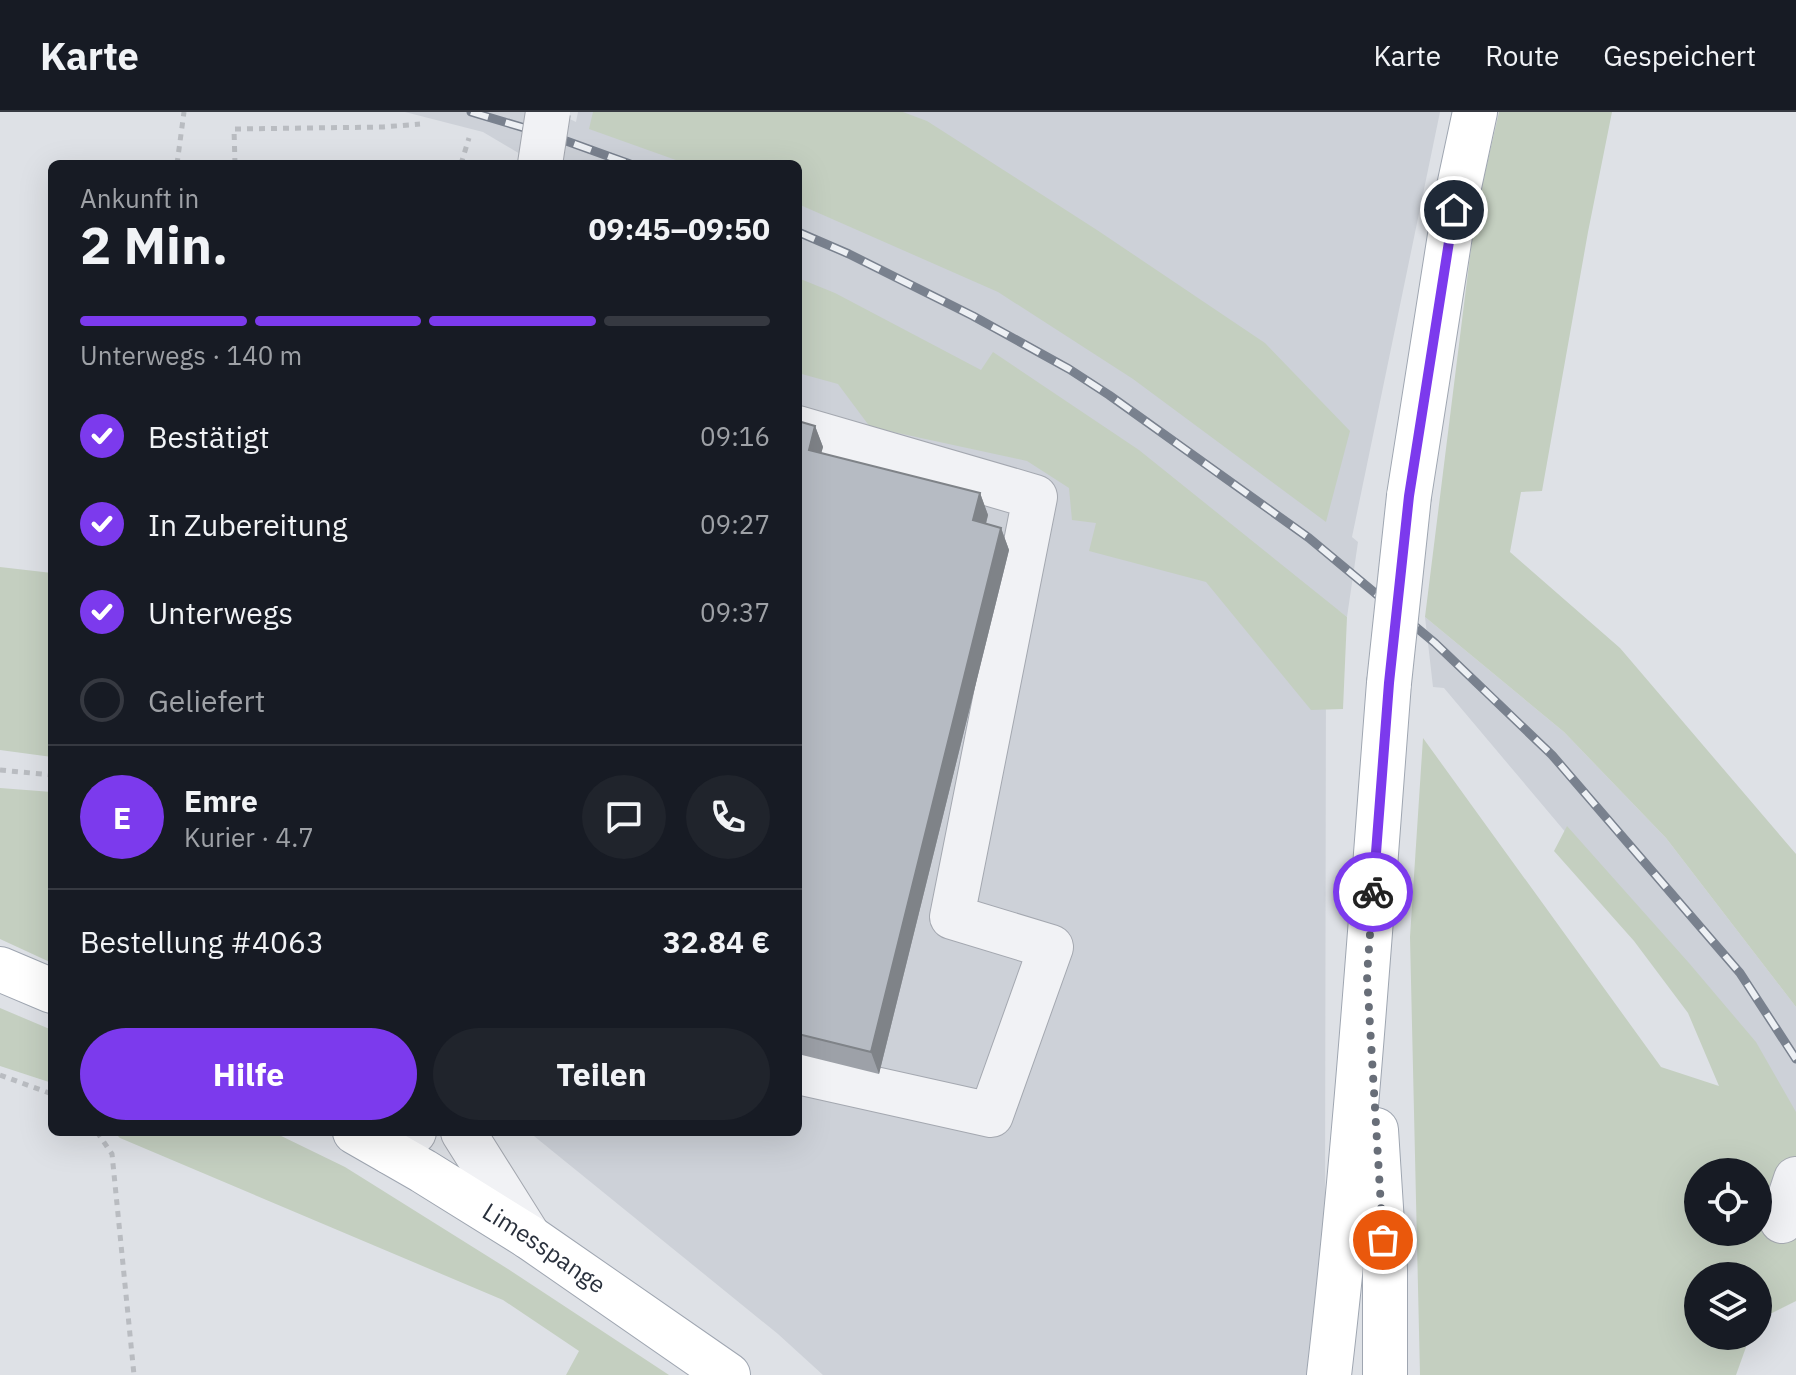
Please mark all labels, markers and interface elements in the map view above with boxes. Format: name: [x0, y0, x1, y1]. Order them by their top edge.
text: Karte: [40, 31, 139, 80]
text: Karte: [1373, 37, 1441, 74]
text: Route: [1485, 37, 1559, 74]
text: Gespeichert: [1603, 37, 1756, 74]
pin: [1420, 176, 1488, 244]
text: Ankunft in: [80, 181, 199, 215]
icon: home: [1432, 188, 1476, 232]
text: 09:45–09:50: [589, 209, 770, 248]
text: 2 Min.: [80, 211, 228, 278]
text: Unterwegs · 140 m: [80, 338, 302, 372]
icon: check: [80, 414, 124, 458]
text: Bestätigt: [148, 417, 269, 456]
text: 09:16: [700, 419, 770, 453]
icon: check: [80, 502, 124, 546]
text: In Zubereitung: [148, 505, 348, 544]
text: 09:27: [700, 507, 770, 541]
icon: check: [80, 590, 124, 634]
text: Unterwegs: [148, 593, 293, 632]
text: 09:37: [700, 595, 770, 629]
text: Geliefert: [148, 681, 265, 720]
button: chat: [582, 775, 666, 859]
button: phone: [686, 775, 770, 859]
text: Emre: [184, 781, 258, 820]
text: E: [113, 798, 131, 837]
text: Kurier · 4.7: [184, 820, 314, 854]
courier: [1333, 852, 1413, 932]
icon: bike: [1351, 870, 1395, 914]
text: Bestellung #4063: [80, 922, 324, 961]
text: 32.84 €: [663, 922, 770, 961]
button: Hilfe: [80, 1028, 417, 1120]
button: Teilen: [433, 1028, 770, 1120]
map controls: [1684, 1158, 1772, 1350]
button: locate: [1684, 1158, 1772, 1246]
street label: Limesspange: [477, 1195, 612, 1300]
pin: [1349, 1206, 1417, 1274]
icon: bag: [1361, 1218, 1405, 1262]
button: layers: [1684, 1262, 1772, 1350]

